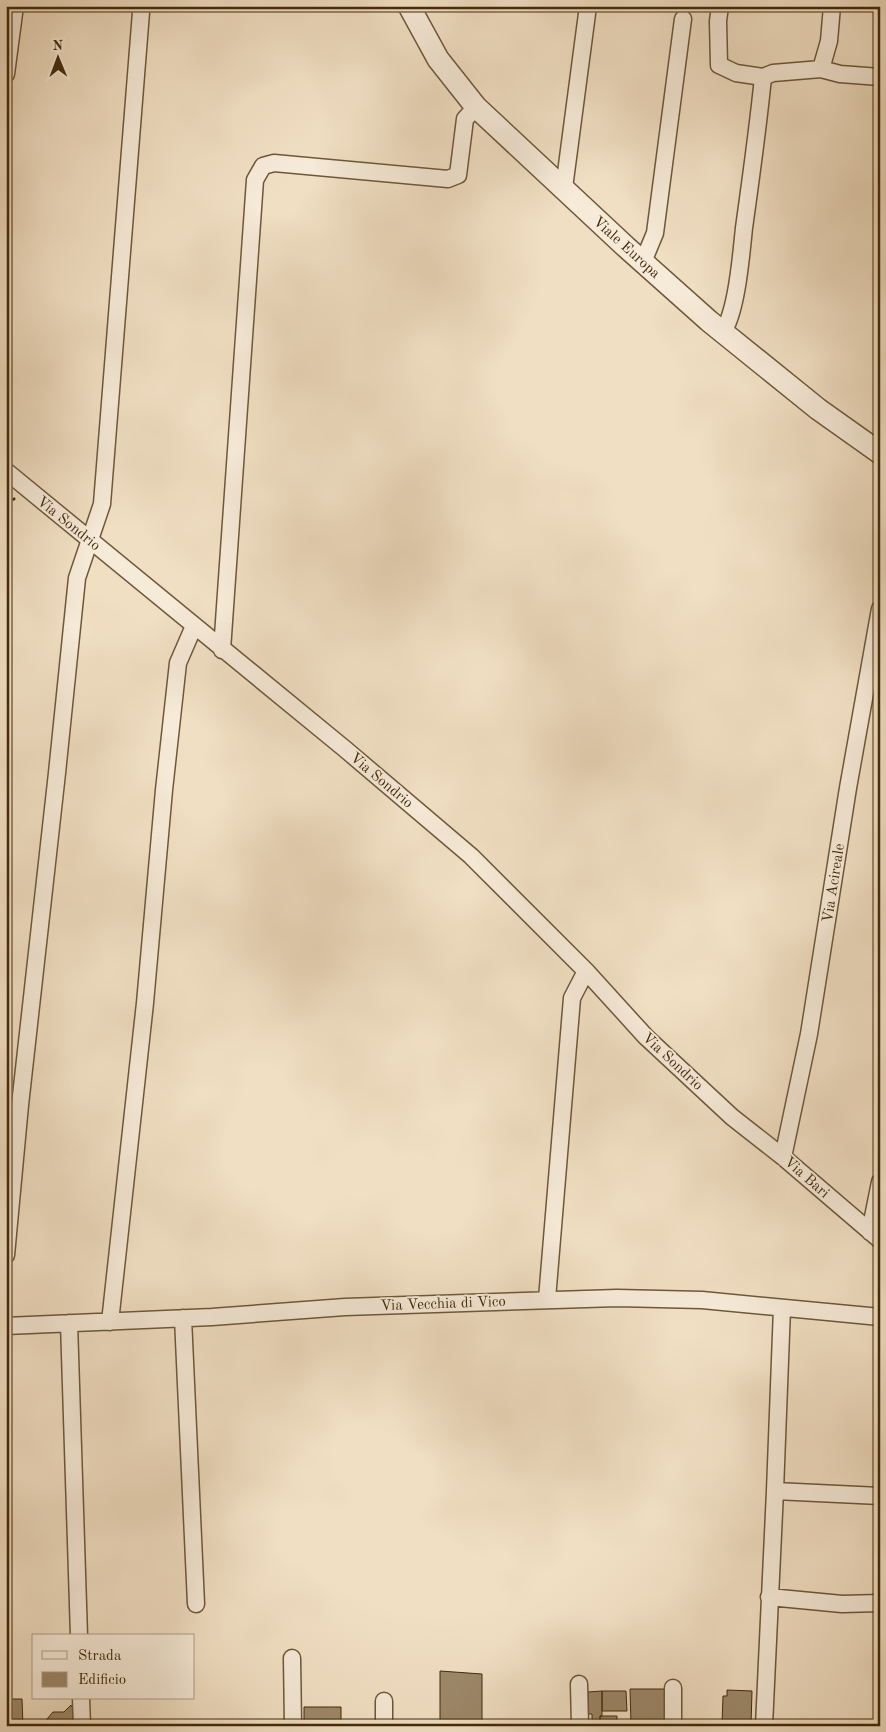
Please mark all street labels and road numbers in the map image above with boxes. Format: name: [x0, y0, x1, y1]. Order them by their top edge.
street label: Viale Europa: [590, 214, 663, 282]
street label: Via Sondrio: [33, 494, 103, 554]
street label: Via Sondrio: [347, 751, 415, 812]
street label: Via Acireale: [821, 842, 848, 924]
street label: Via Sondrio: [639, 1030, 705, 1094]
street label: Via Bari: [781, 1155, 832, 1202]
street label: Via Vecchia di Vico: [380, 1295, 506, 1314]

